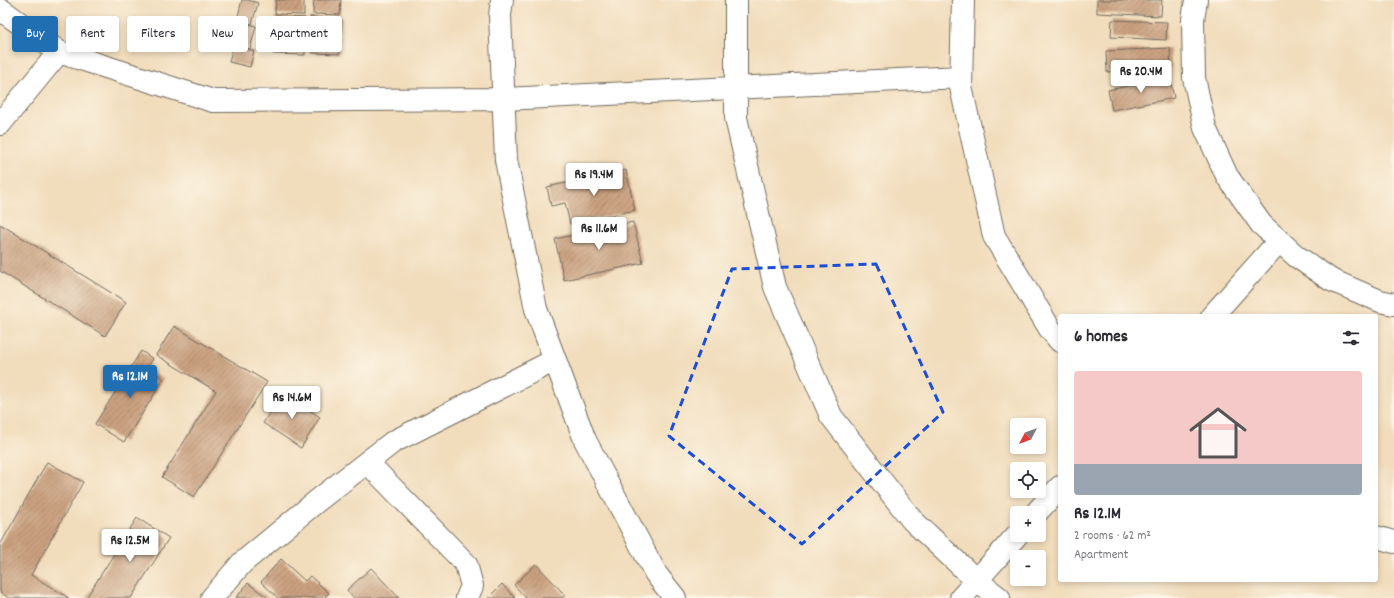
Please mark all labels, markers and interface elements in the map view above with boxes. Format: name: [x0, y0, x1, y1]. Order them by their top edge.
chip: Buy: [12, 16, 58, 52]
chip: Rent: [66, 16, 119, 52]
chip: Filters: [127, 16, 190, 52]
chip: New: [198, 16, 248, 52]
chip: Apartment: [256, 16, 342, 52]
pin: Rs 20.4M: [1100, 60, 1182, 94]
text: Rs 20.4M: [1120, 63, 1162, 82]
pin: Rs 19.4M: [553, 163, 635, 197]
text: Rs 19.4M: [575, 166, 613, 185]
pin: Rs 11.6M: [558, 217, 640, 251]
text: Rs 11.6M: [581, 220, 617, 239]
text: 6 homes: [1074, 326, 1128, 350]
icon: filters: [1340, 327, 1362, 349]
pin: Rs 12.1M: [89, 365, 171, 399]
text: Rs 12.1M: [112, 368, 148, 387]
pin: Rs 14.6M: [251, 386, 333, 420]
text: Rs 14.6M: [272, 389, 312, 408]
icon: home: [1182, 397, 1254, 469]
north arrow: [1010, 418, 1046, 454]
map controls: [1010, 418, 1046, 586]
button: locate: [1010, 462, 1046, 498]
text: Rs 12.1M: [1074, 503, 1121, 527]
button: +: [1010, 506, 1046, 542]
text: 2 rooms · 62 m²: [1074, 527, 1151, 546]
pin: Rs 12.5M: [89, 529, 171, 563]
text: Rs 12.5M: [110, 532, 150, 551]
text: Apartment: [1074, 546, 1128, 565]
button: −: [1010, 550, 1046, 586]

